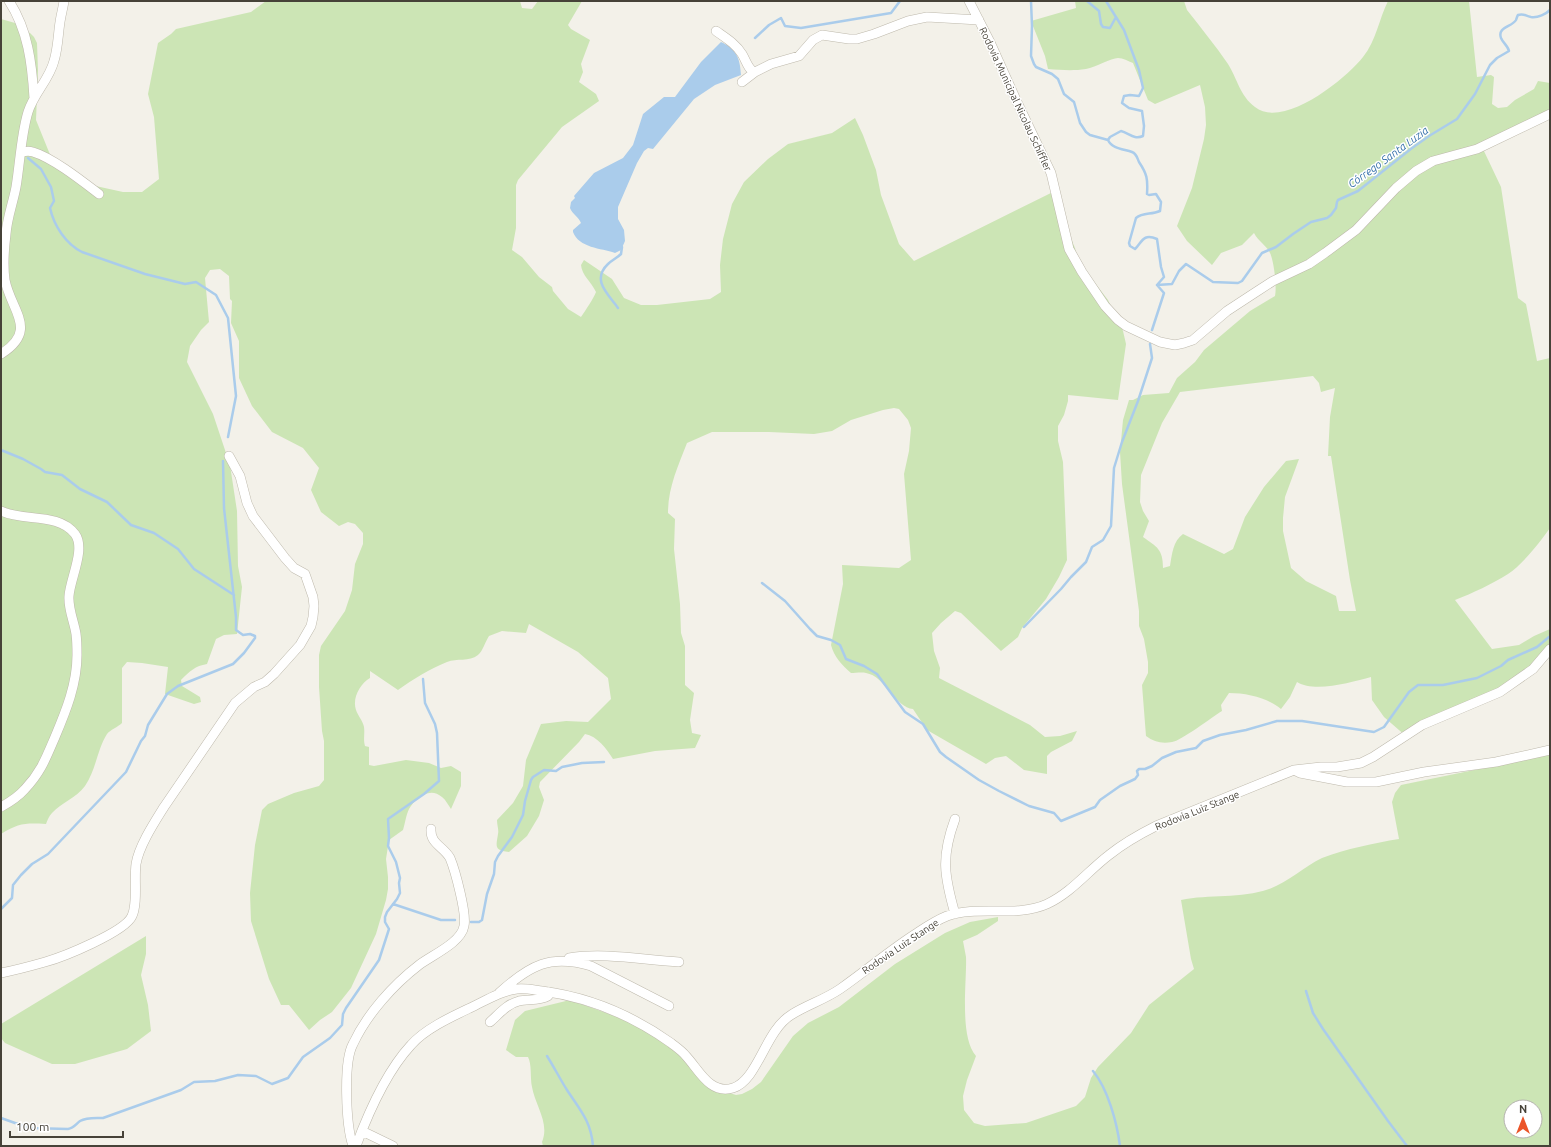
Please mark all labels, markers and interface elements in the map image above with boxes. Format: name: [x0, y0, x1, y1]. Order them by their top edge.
street label: Rodovia Municipal Nicolau Schiffler: [977, 26, 1054, 173]
water label: Córrego Santa Luzia: [1346, 124, 1430, 190]
street label: Rodovia Luiz Stange: [1153, 789, 1241, 832]
street label: Rodovia Luiz Stange: [860, 917, 941, 976]
north arrow: [1503, 1099, 1543, 1139]
text: N: [1519, 1103, 1527, 1115]
scale bar: [10, 1113, 123, 1139]
text: 100 m: [16, 1120, 49, 1133]

